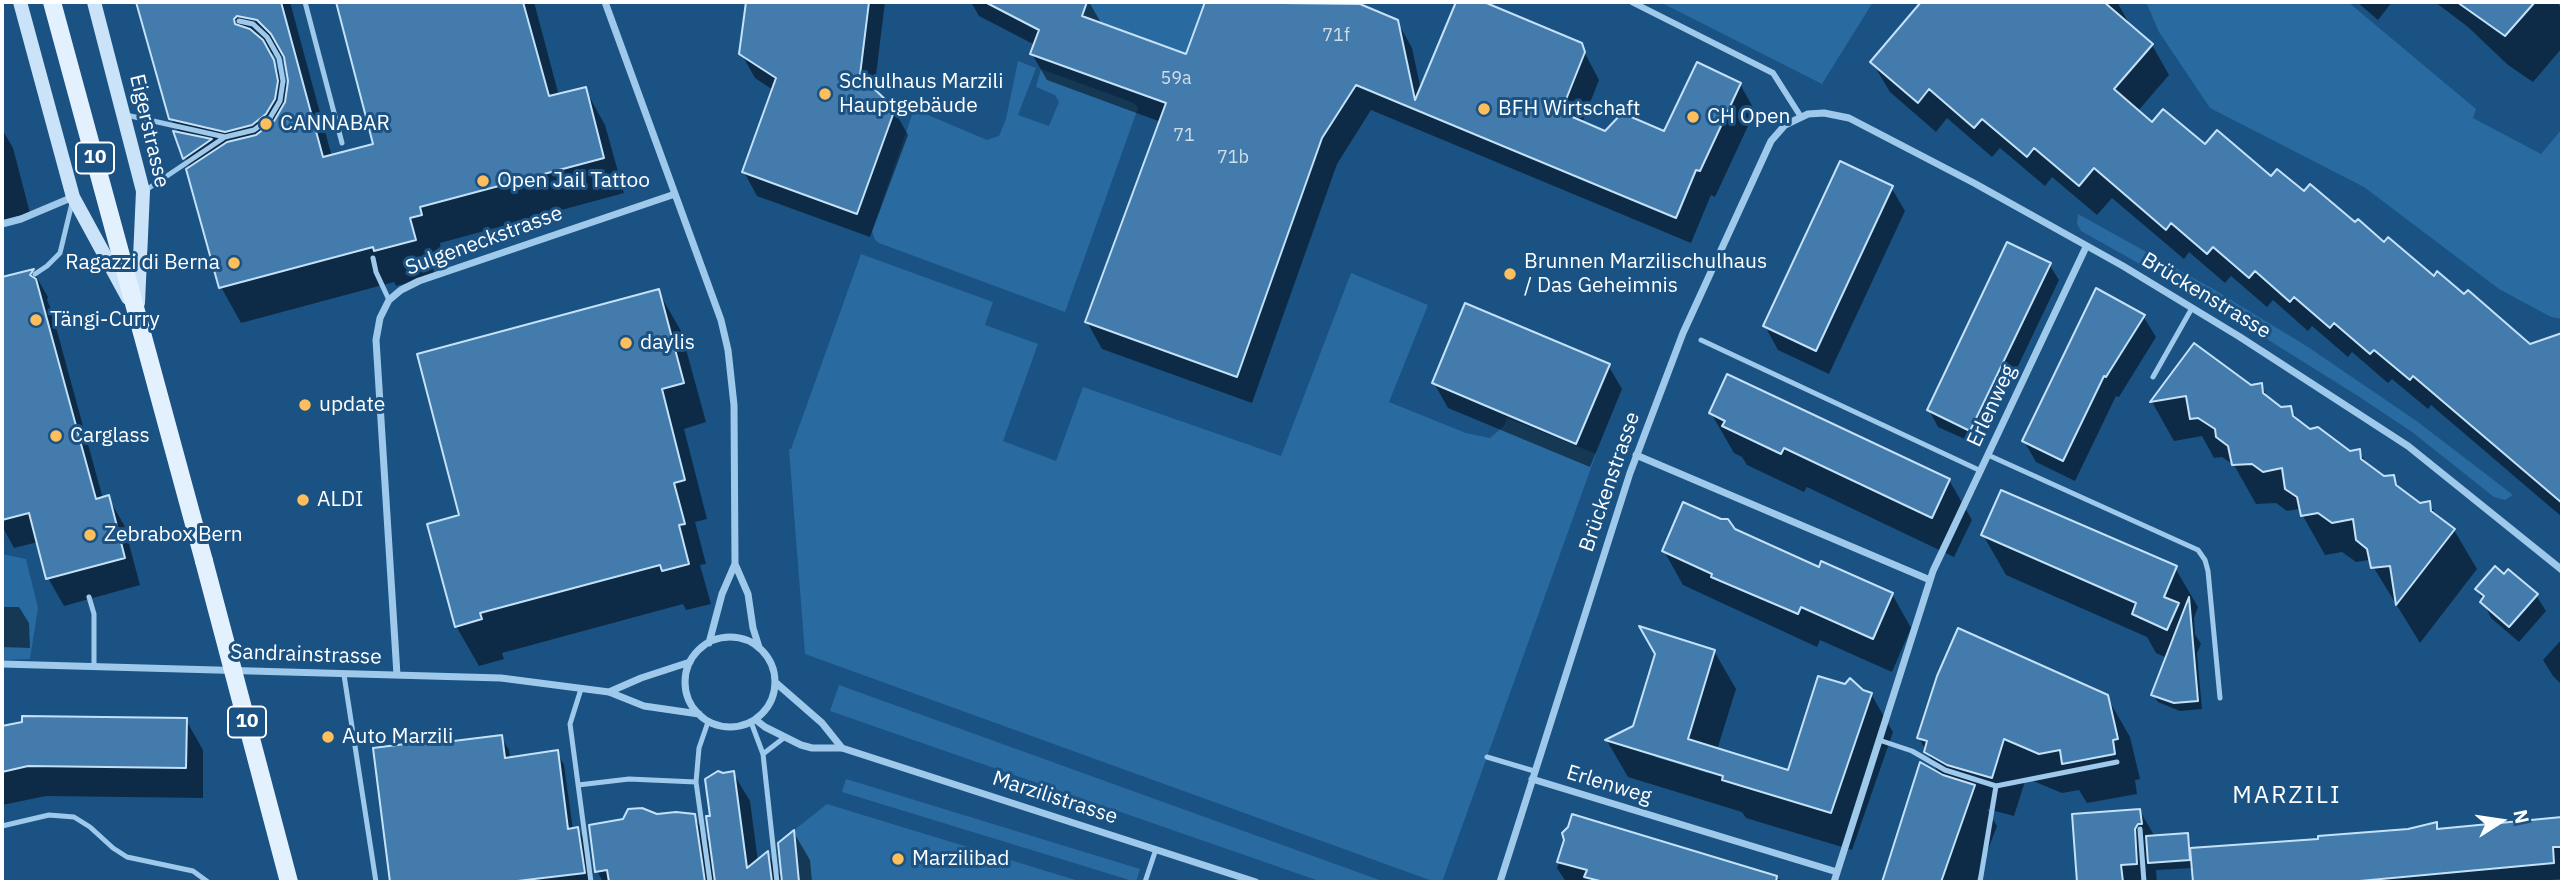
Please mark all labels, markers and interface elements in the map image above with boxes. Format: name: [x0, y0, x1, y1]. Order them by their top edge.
house number: 71f: [1322, 25, 1350, 47]
house number: 59a: [1160, 68, 1192, 90]
place label: Schulhaus Marzili Hauptgebäude: [839, 69, 1004, 119]
street label: Eigerstrasse: [124, 72, 174, 190]
marker: Schulhaus Marzili Hauptgebäude: [817, 86, 833, 102]
place label: BFH Wirtschaft: [1498, 96, 1640, 122]
marker: BFH Wirtschaft: [1476, 101, 1492, 117]
place label: CH Open: [1707, 104, 1790, 130]
marker: CH Open: [1685, 109, 1701, 125]
place label: CANNABAR: [280, 111, 390, 137]
marker: CANNABAR: [258, 116, 274, 132]
house number: 71: [1173, 125, 1195, 147]
road number: 10: [76, 142, 114, 174]
house number: 71b: [1217, 147, 1249, 169]
place label: Open Jail Tattoo: [497, 168, 650, 194]
marker: Open Jail Tattoo: [475, 173, 491, 189]
street label: Sulgeneckstrasse: [402, 201, 566, 281]
street label: Brückenstrasse: [2137, 248, 2275, 344]
place label: Brunnen Marzilischulhaus / Das Geheimnis: [1524, 249, 1767, 299]
place label: Ragazzi di Berna: [65, 250, 220, 276]
marker: Ragazzi di Berna: [226, 255, 242, 271]
marker: Brunnen Marzilischulhaus / Das Geheimnis: [1502, 266, 1518, 282]
place label: Tängi-Curry: [50, 307, 160, 333]
marker: Tängi-Curry: [28, 312, 44, 328]
place label: daylis: [640, 330, 695, 356]
marker: daylis: [618, 335, 634, 351]
street label: Erlenweg: [1962, 361, 2022, 451]
place label: update: [319, 392, 385, 418]
marker: update: [297, 397, 313, 413]
street label: Brückenstrasse: [1574, 409, 1646, 555]
place label: Carglass: [70, 423, 150, 449]
marker: Carglass: [48, 428, 64, 444]
place label: ALDI: [317, 487, 363, 513]
marker: ALDI: [295, 492, 311, 508]
place label: Zebrabox Bern: [104, 522, 243, 548]
marker: Zebrabox Bern: [82, 527, 98, 543]
street label: Sandrainstrasse: [230, 640, 382, 670]
road number: 10: [228, 706, 266, 737]
place label: Auto Marzili: [342, 724, 453, 750]
marker: Auto Marzili: [320, 729, 336, 745]
street label: Erlenweg: [1563, 760, 1655, 810]
street label: Marzilistrasse: [989, 766, 1121, 830]
district label: MARZILI: [2233, 782, 2341, 810]
north arrow: [2466, 786, 2536, 856]
text: N: [2508, 807, 2535, 826]
place label: Marzilibad: [912, 846, 1010, 872]
marker: Marzilibad: [890, 851, 906, 867]

